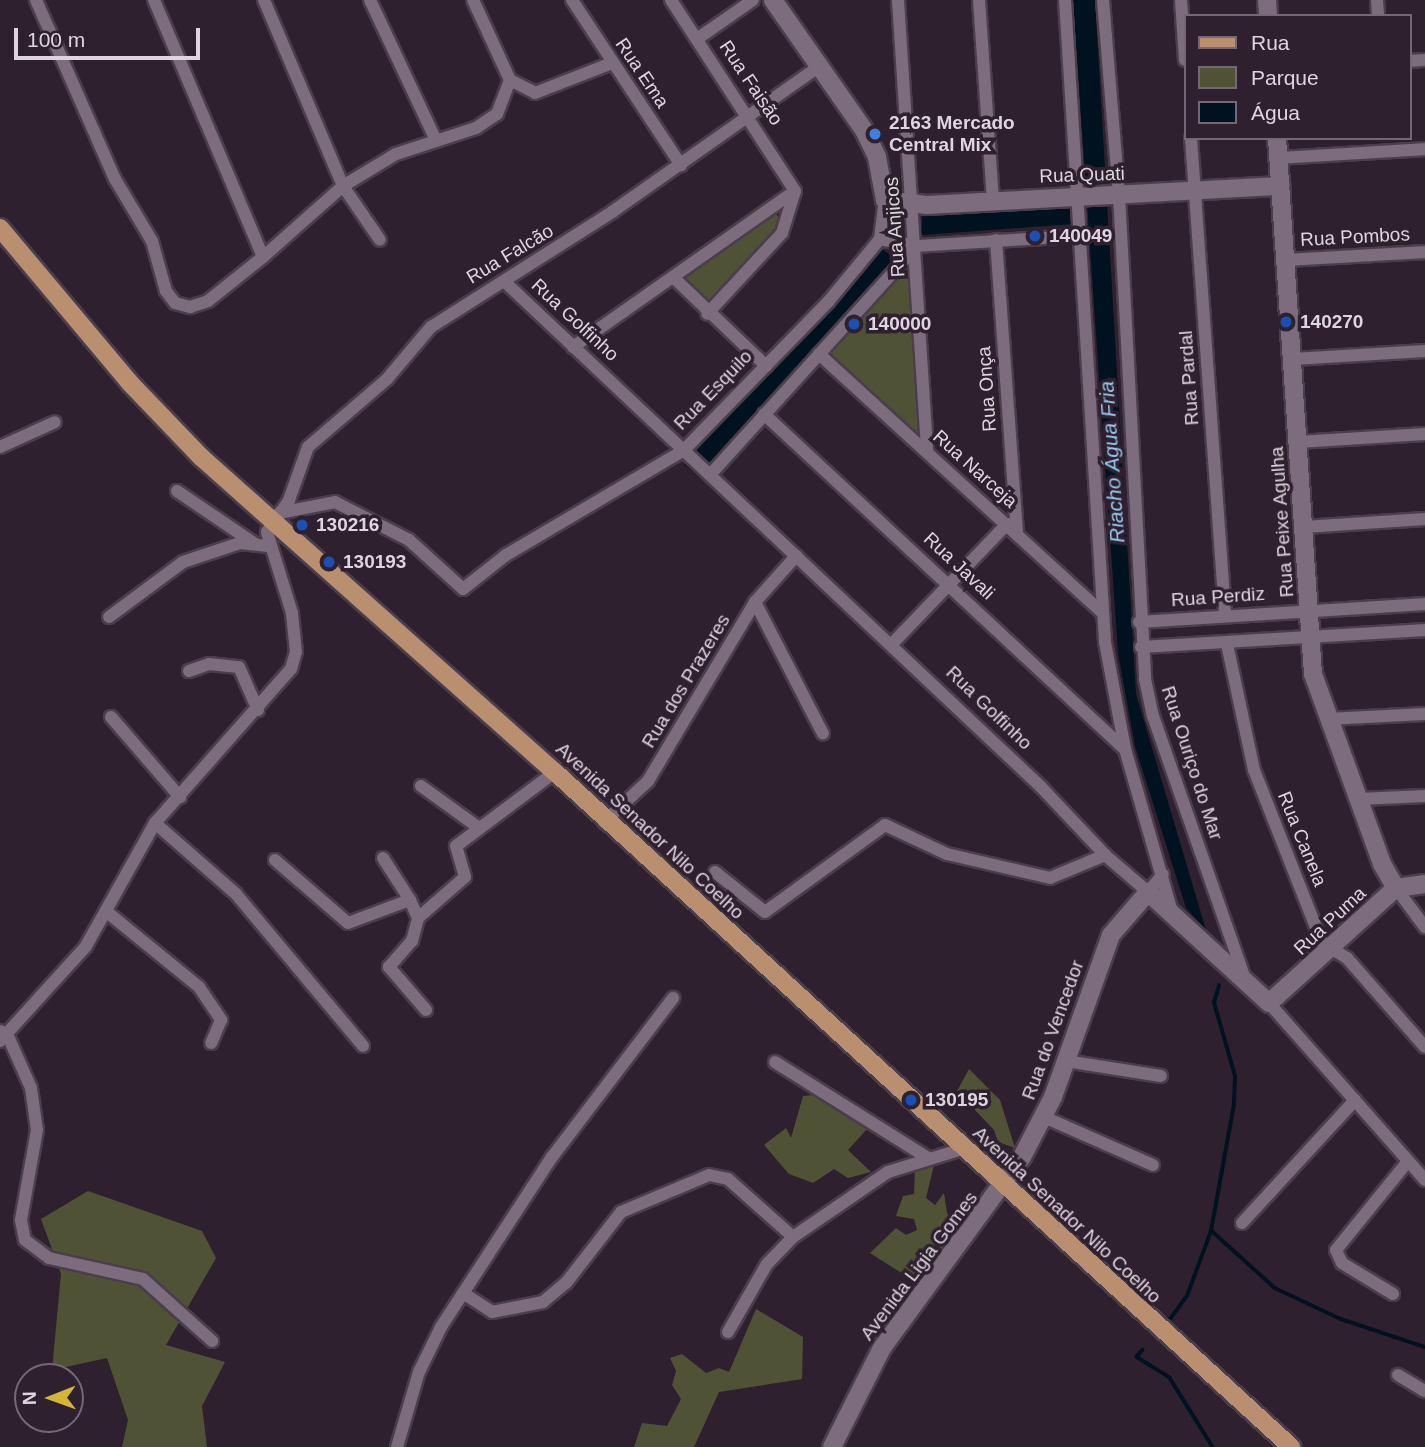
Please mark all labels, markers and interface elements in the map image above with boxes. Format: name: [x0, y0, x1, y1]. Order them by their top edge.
scale bar: [18, 14, 203, 58]
legend: [1184, 14, 1411, 140]
text: 100 m: [27, 28, 85, 51]
text: Rua: [1251, 31, 1290, 54]
street label: Rua Ema: [610, 34, 674, 112]
street label: Rua Faisão: [714, 36, 788, 130]
text: Parque: [1251, 66, 1319, 89]
text: Água: [1251, 101, 1300, 124]
place label: 2163 Mercado Central Mix: [889, 112, 1015, 156]
marker: 2163 Mercado Central Mix: [867, 126, 883, 142]
street label: Rua Quati: [1039, 162, 1125, 188]
street label: Rua Anjicos: [880, 176, 910, 278]
street label: Rua Falcão: [462, 219, 558, 289]
street label: Rua Pombos: [1300, 223, 1410, 251]
place label: 140049: [1049, 225, 1112, 247]
marker: 140049: [1027, 228, 1043, 244]
street label: Rua Golfinho: [527, 274, 623, 366]
place label: 140270: [1300, 311, 1363, 333]
place label: 140000: [868, 313, 931, 335]
marker: 140270: [1278, 314, 1294, 330]
marker: 140000: [846, 316, 862, 332]
street label: Rua Pardal: [1174, 330, 1204, 426]
street label: Rua Esquilo: [669, 345, 757, 435]
street label: Rua Onça: [973, 346, 1001, 432]
water label: Riacho Água Fria: [1094, 380, 1130, 544]
street label: Rua Narceja: [928, 425, 1022, 513]
street label: Rua Peixe Agulha: [1265, 445, 1299, 599]
place label: 130216: [316, 514, 379, 536]
marker: 130216: [294, 517, 310, 533]
street label: Rua Javali: [919, 527, 999, 605]
place label: 130193: [343, 551, 406, 573]
marker: 130193: [321, 554, 337, 570]
street label: Rua Perdiz: [1170, 582, 1266, 612]
street label: Rua dos Prazeres: [637, 610, 735, 752]
street label: Rua Golfinho: [941, 661, 1037, 755]
street label: Rua Ouriço do Mar: [1156, 683, 1228, 843]
street label: Avenida Senador Nilo Coelho: [551, 738, 749, 924]
street label: Rua Canela: [1273, 788, 1331, 890]
street label: Rua Puma: [1289, 882, 1371, 960]
street label: Rua do Vencedor: [1017, 957, 1089, 1103]
place label: 130195: [925, 1089, 988, 1111]
marker: 130195: [903, 1092, 919, 1108]
street label: Avenida Senador Nilo Coelho: [968, 1122, 1166, 1308]
street label: Avenida Ligia Gomes: [856, 1187, 982, 1345]
north arrow: [14, 1363, 84, 1433]
text: N: [19, 1391, 40, 1405]

